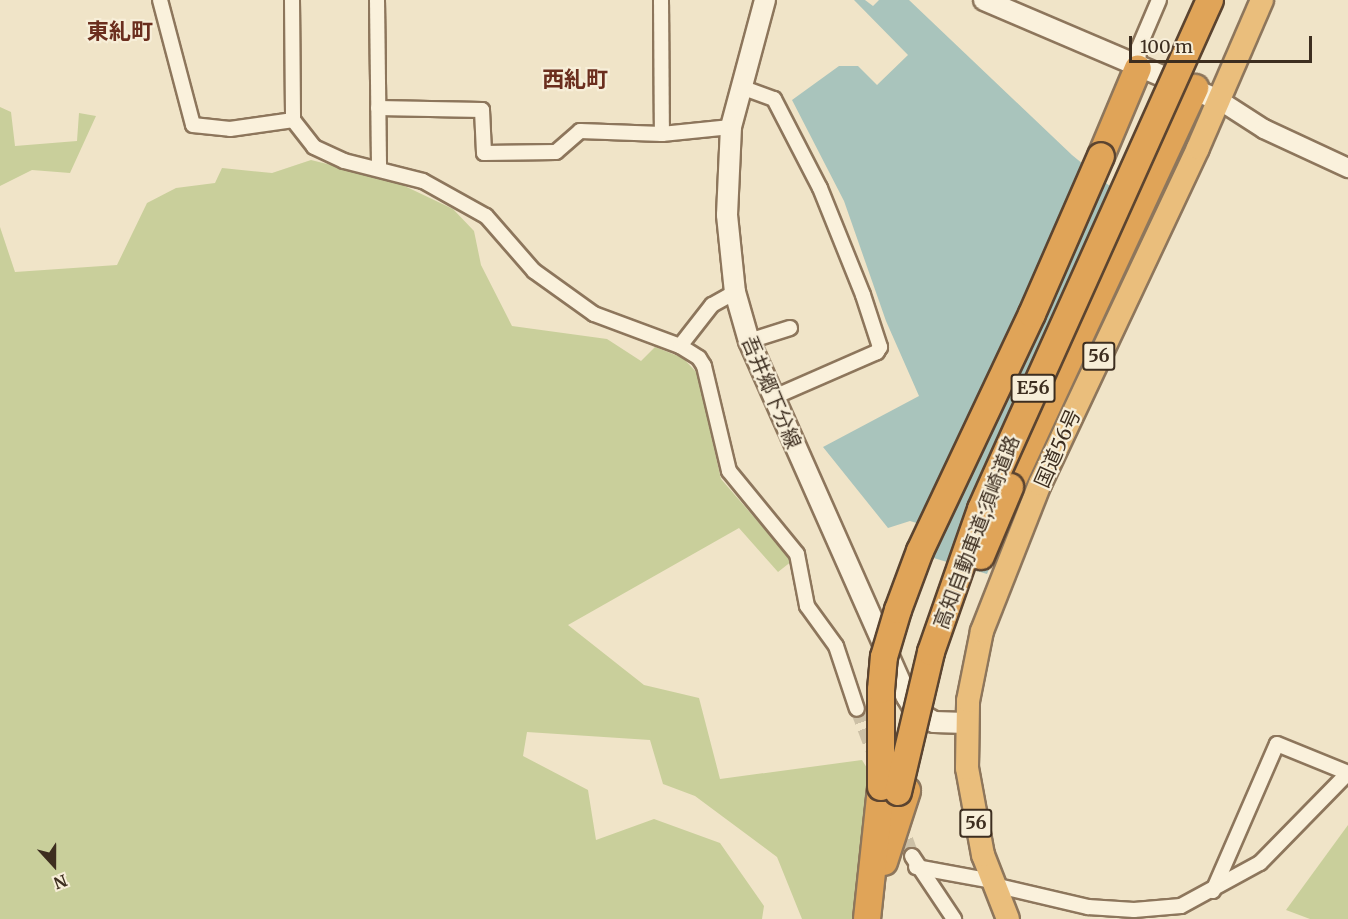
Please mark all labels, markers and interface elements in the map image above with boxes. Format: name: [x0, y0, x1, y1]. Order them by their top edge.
district label: 東糺町: [87, 19, 153, 45]
scale bar: [1132, 24, 1315, 62]
text: 100 m: [1140, 35, 1193, 58]
district label: 西糺町: [542, 67, 608, 93]
street label: 吾井郷下分線: [738, 332, 806, 452]
road number: 56: [1081, 341, 1117, 371]
road number: E56: [1010, 373, 1056, 403]
street label: 国道56号: [1029, 405, 1085, 491]
street label: 高知自動車道;須崎道路: [928, 432, 1024, 632]
road number: 56: [958, 808, 994, 838]
north arrow: [24, 835, 84, 895]
text: N: [51, 870, 70, 893]

